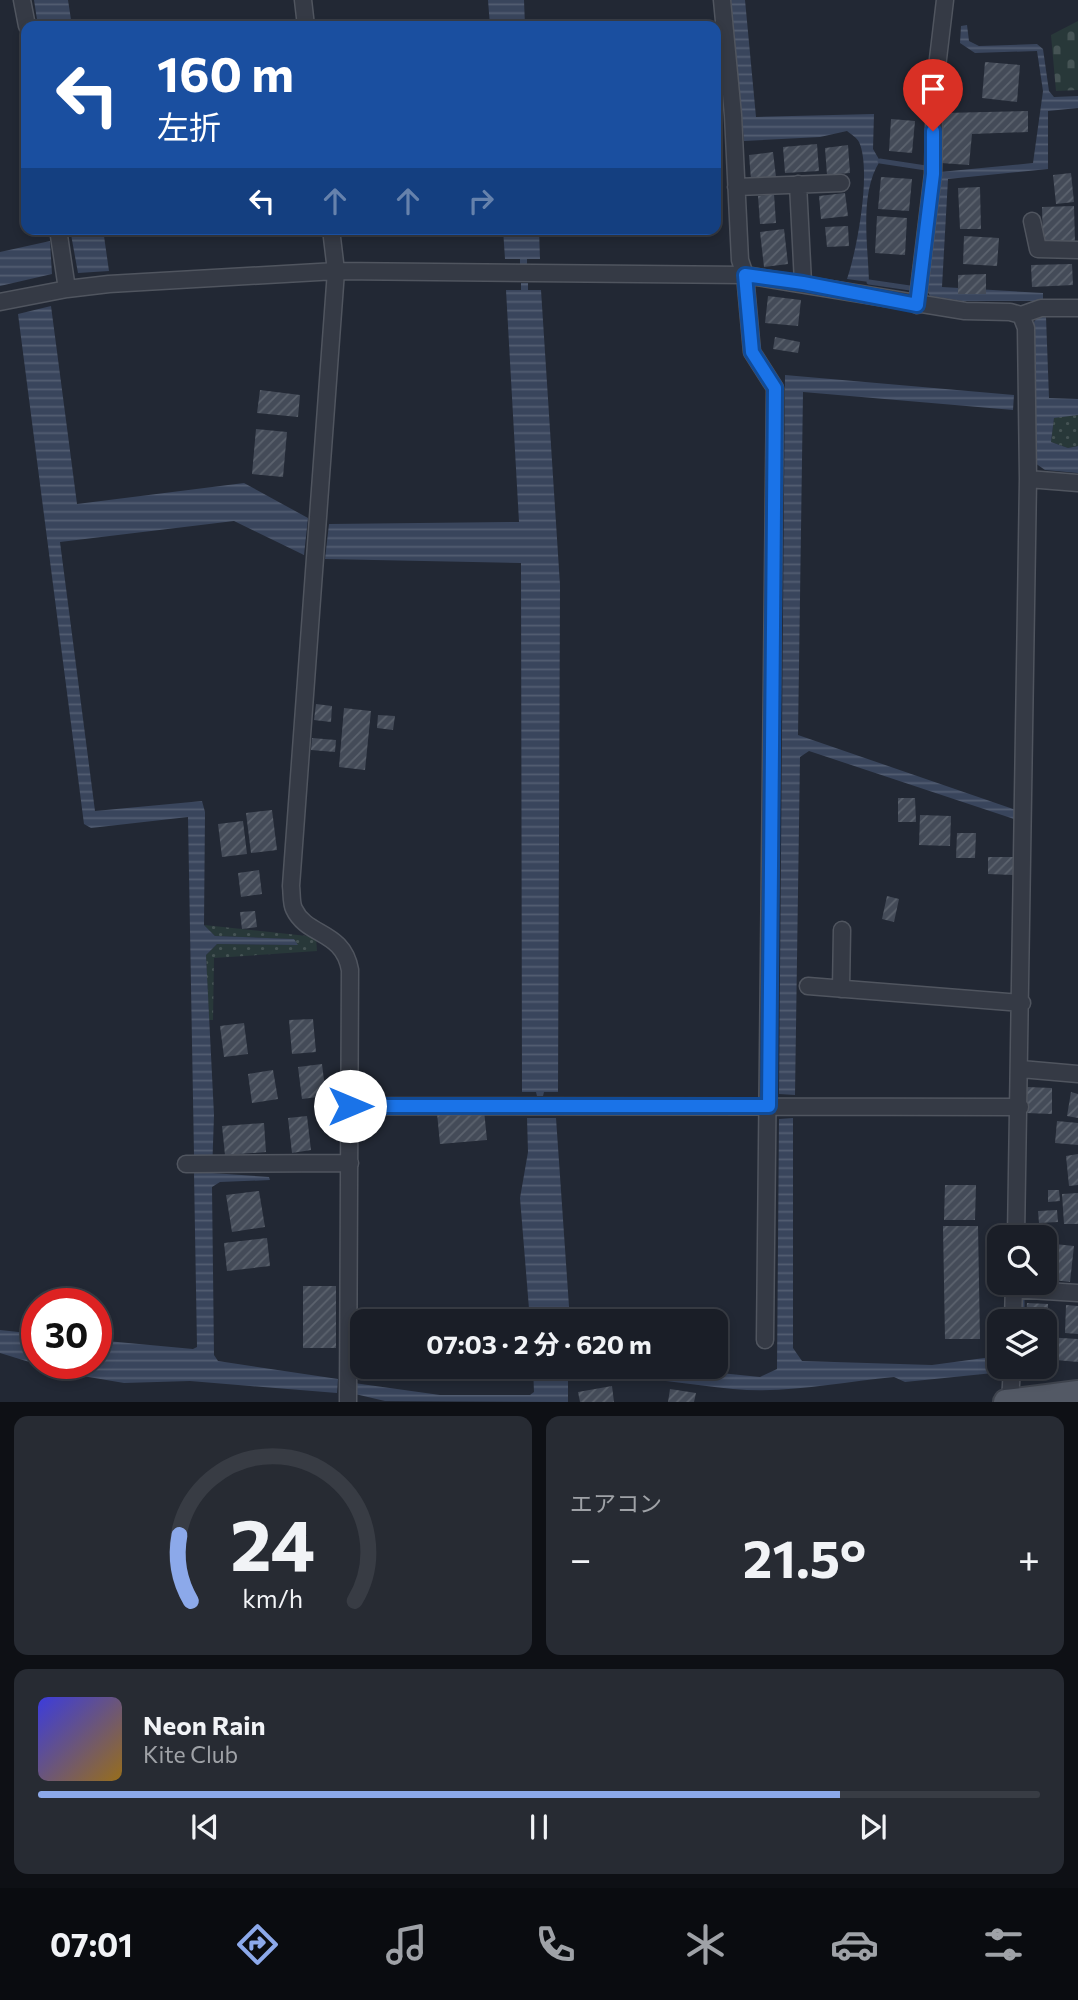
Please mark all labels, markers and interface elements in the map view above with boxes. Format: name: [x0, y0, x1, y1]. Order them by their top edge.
text: 160 m: [157, 42, 294, 102]
icon: left: [42, 49, 133, 140]
pin: [903, 59, 963, 131]
icon: arrive: [914, 70, 952, 108]
text: 左折: [157, 106, 221, 146]
icon: left: [243, 182, 281, 220]
icon: ahead: [316, 182, 354, 220]
icon: ahead: [389, 182, 427, 220]
icon: right: [462, 182, 500, 220]
position arrow: [313, 1069, 387, 1143]
map controls: [987, 1225, 1057, 1379]
button: search: [987, 1225, 1057, 1295]
speed limit sign: 30: [21, 1288, 112, 1379]
button: layers: [987, 1309, 1057, 1379]
text: 07:03 · 2 分 · 620 m: [426, 1328, 652, 1359]
text: エアコン: [570, 1489, 662, 1517]
text: 24: [230, 1498, 316, 1587]
text: 21.5°: [743, 1525, 866, 1589]
text: −: [570, 1534, 592, 1581]
text: +: [1018, 1534, 1040, 1581]
text: km/h: [243, 1583, 303, 1613]
text: Neon Rain: [143, 1709, 266, 1740]
text: Kite Club: [143, 1740, 238, 1768]
icon: previous: [186, 1808, 224, 1846]
icon: pause: [520, 1808, 558, 1846]
icon: next: [854, 1808, 892, 1846]
icon: directions: [233, 1920, 282, 1969]
icon: music: [382, 1920, 431, 1969]
icon: phone: [531, 1920, 580, 1969]
icon: climate: [681, 1920, 730, 1969]
icon: car: [830, 1920, 879, 1969]
icon: filters: [979, 1920, 1028, 1969]
text: 07:01: [50, 1924, 133, 1964]

